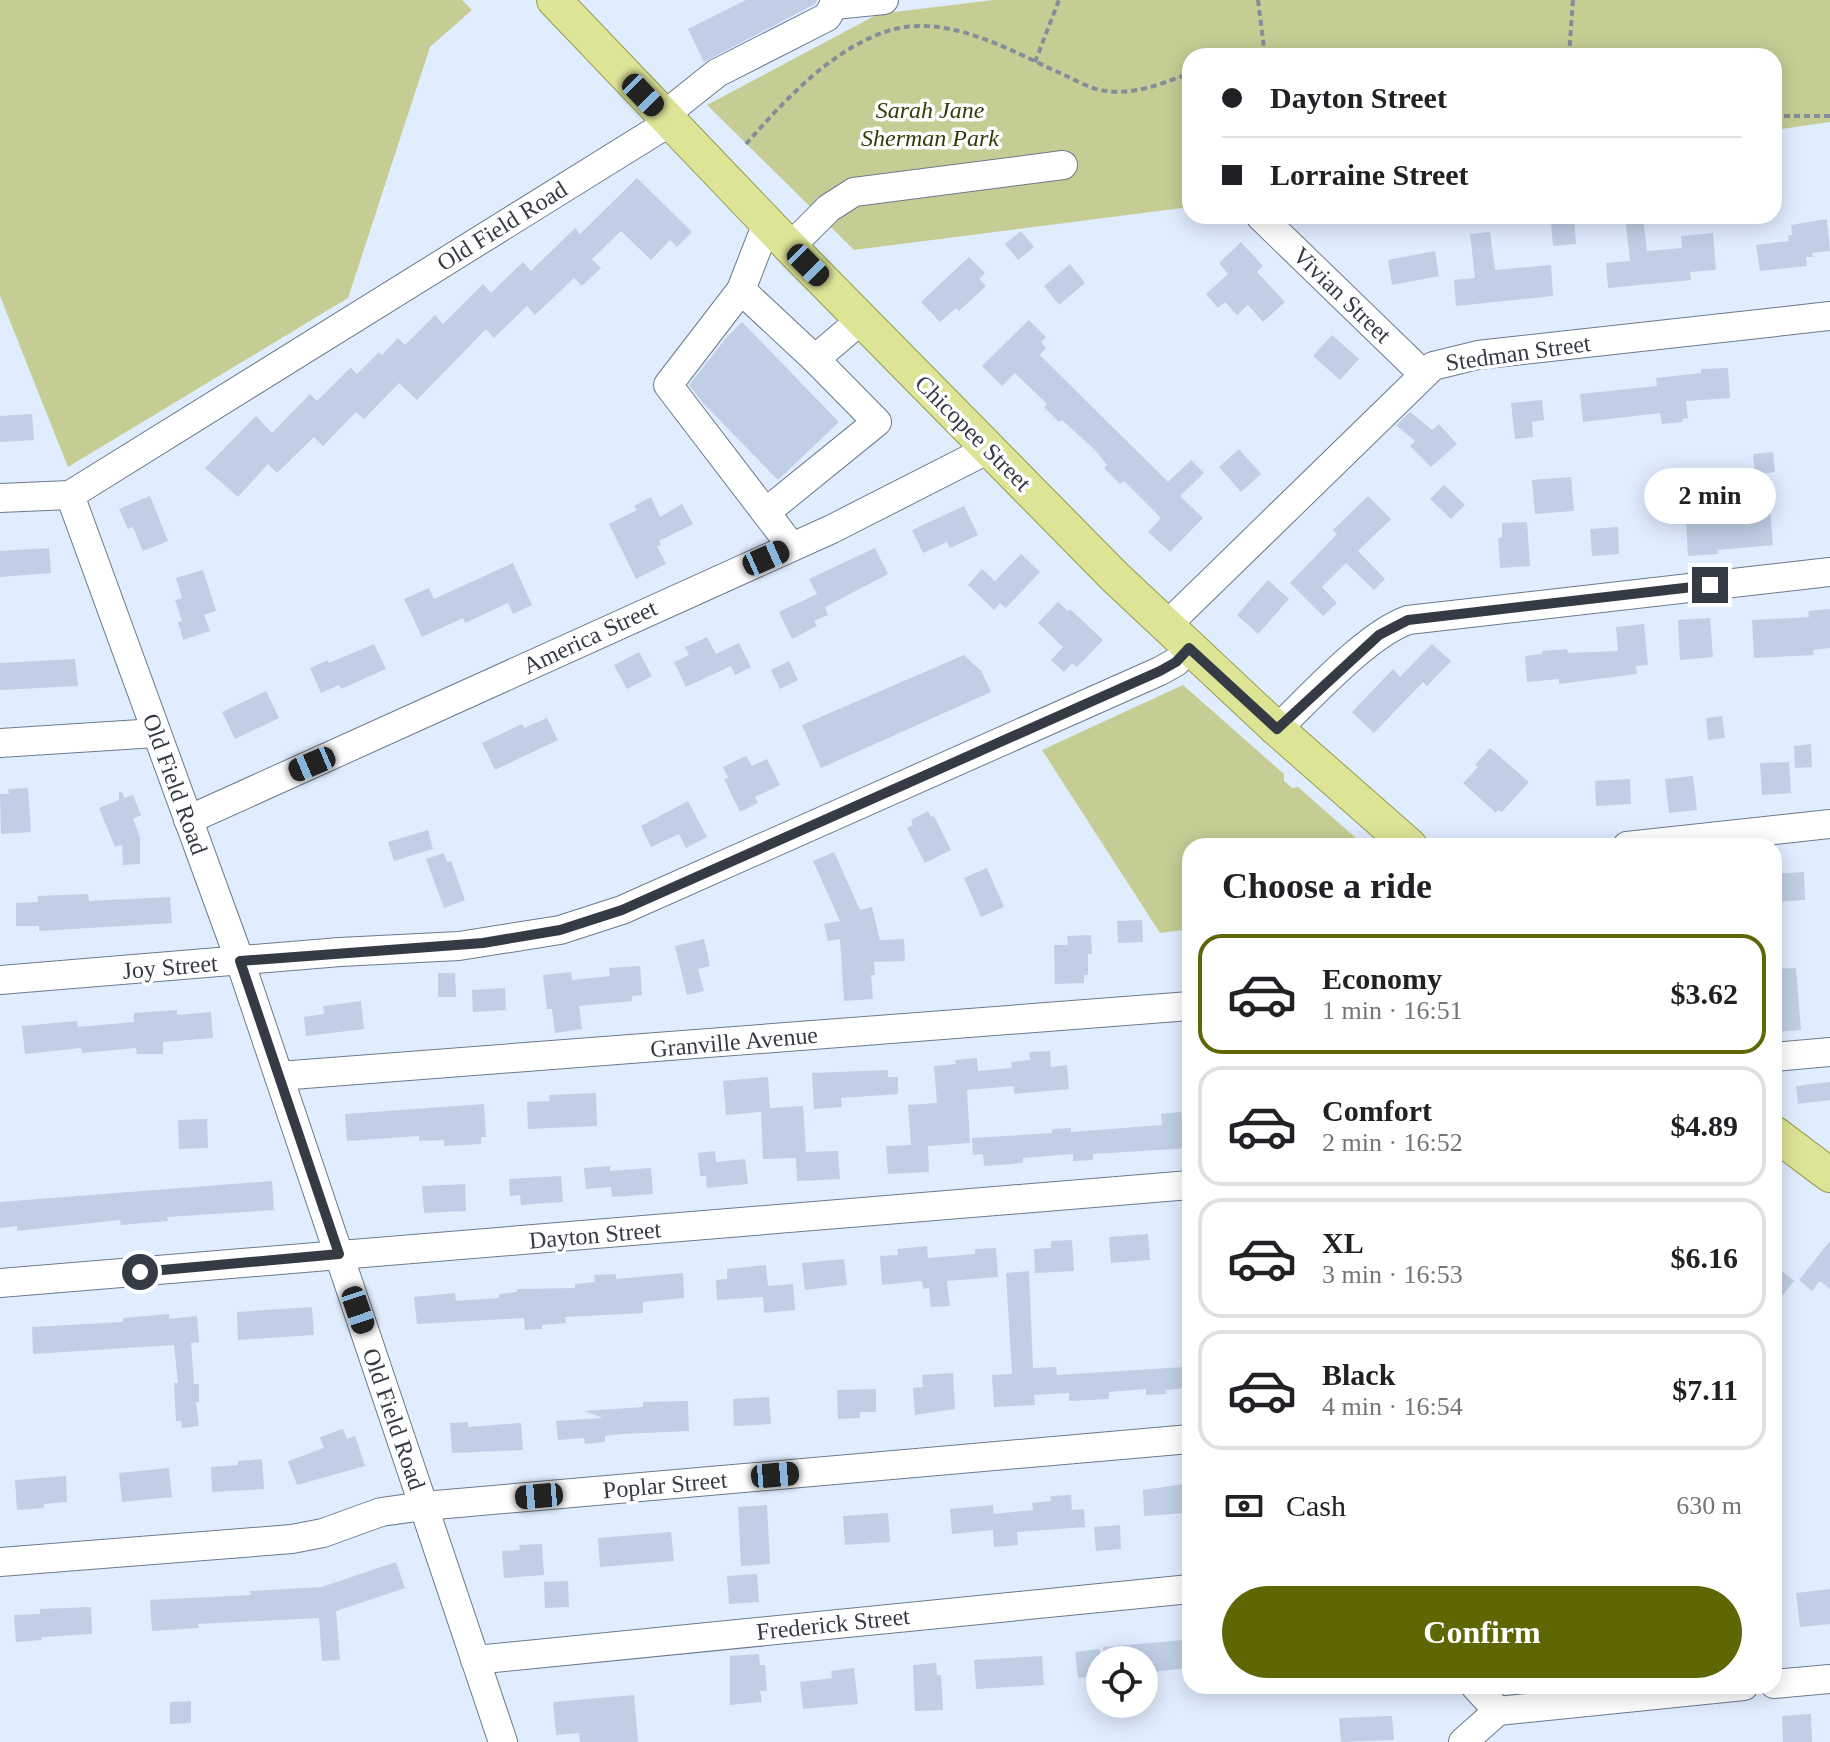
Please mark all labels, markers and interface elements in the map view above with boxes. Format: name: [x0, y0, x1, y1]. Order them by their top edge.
car: [618, 69, 668, 121]
text: Dayton Street: [1270, 81, 1447, 114]
park label: Sarah Jane Sherman Park: [861, 97, 999, 151]
text: Lorraine Street: [1270, 158, 1469, 191]
street label: Old Field Road: [432, 176, 572, 276]
car: [783, 240, 833, 290]
street label: Vivian Street: [1288, 242, 1397, 348]
street label: Stedman Street: [1444, 330, 1592, 376]
street label: Chicopee Street: [910, 370, 1036, 496]
callout: 2 min: [1644, 469, 1776, 525]
text: 2 min: [1679, 481, 1741, 510]
car: [739, 537, 793, 579]
route end: [1692, 567, 1728, 603]
street label: America Street: [519, 595, 661, 679]
street label: Old Field Road: [137, 710, 213, 858]
car: [285, 744, 339, 784]
text: Choose a ride: [1222, 866, 1432, 906]
street label: Joy Street: [121, 950, 219, 984]
icon: car: [1226, 958, 1298, 1030]
text: Economy: [1322, 962, 1442, 995]
text: $3.62: [1671, 977, 1738, 1010]
text: 1 min · 16:51: [1322, 996, 1463, 1025]
street label: Granville Avenue: [649, 1022, 819, 1062]
icon: car: [1226, 1090, 1298, 1162]
text: Comfort: [1322, 1094, 1432, 1127]
text: $4.89: [1671, 1109, 1738, 1142]
text: 2 min · 16:52: [1322, 1128, 1463, 1157]
street label: Dayton Street: [528, 1216, 663, 1254]
icon: car: [1226, 1222, 1298, 1294]
text: XL: [1322, 1226, 1364, 1259]
text: $6.16: [1671, 1241, 1738, 1274]
route start: [122, 1254, 158, 1290]
text: 3 min · 16:53: [1322, 1260, 1463, 1289]
car: [339, 1283, 377, 1337]
street label: Old Field Road: [358, 1345, 430, 1493]
icon: car: [1226, 1354, 1298, 1426]
text: Black: [1322, 1358, 1395, 1391]
text: $7.11: [1672, 1373, 1738, 1406]
text: 4 min · 16:54: [1322, 1392, 1463, 1421]
car: [750, 1461, 800, 1489]
street label: Poplar Street: [602, 1467, 729, 1503]
car: [514, 1482, 564, 1510]
icon: cash: [1222, 1484, 1266, 1528]
text: Cash: [1286, 1489, 1346, 1522]
text: 630 m: [1676, 1491, 1742, 1520]
button: Confirm: [1222, 1586, 1742, 1678]
street label: Frederick Street: [755, 1603, 911, 1645]
map controls: [1086, 1646, 1158, 1718]
button: locate: [1086, 1646, 1158, 1718]

